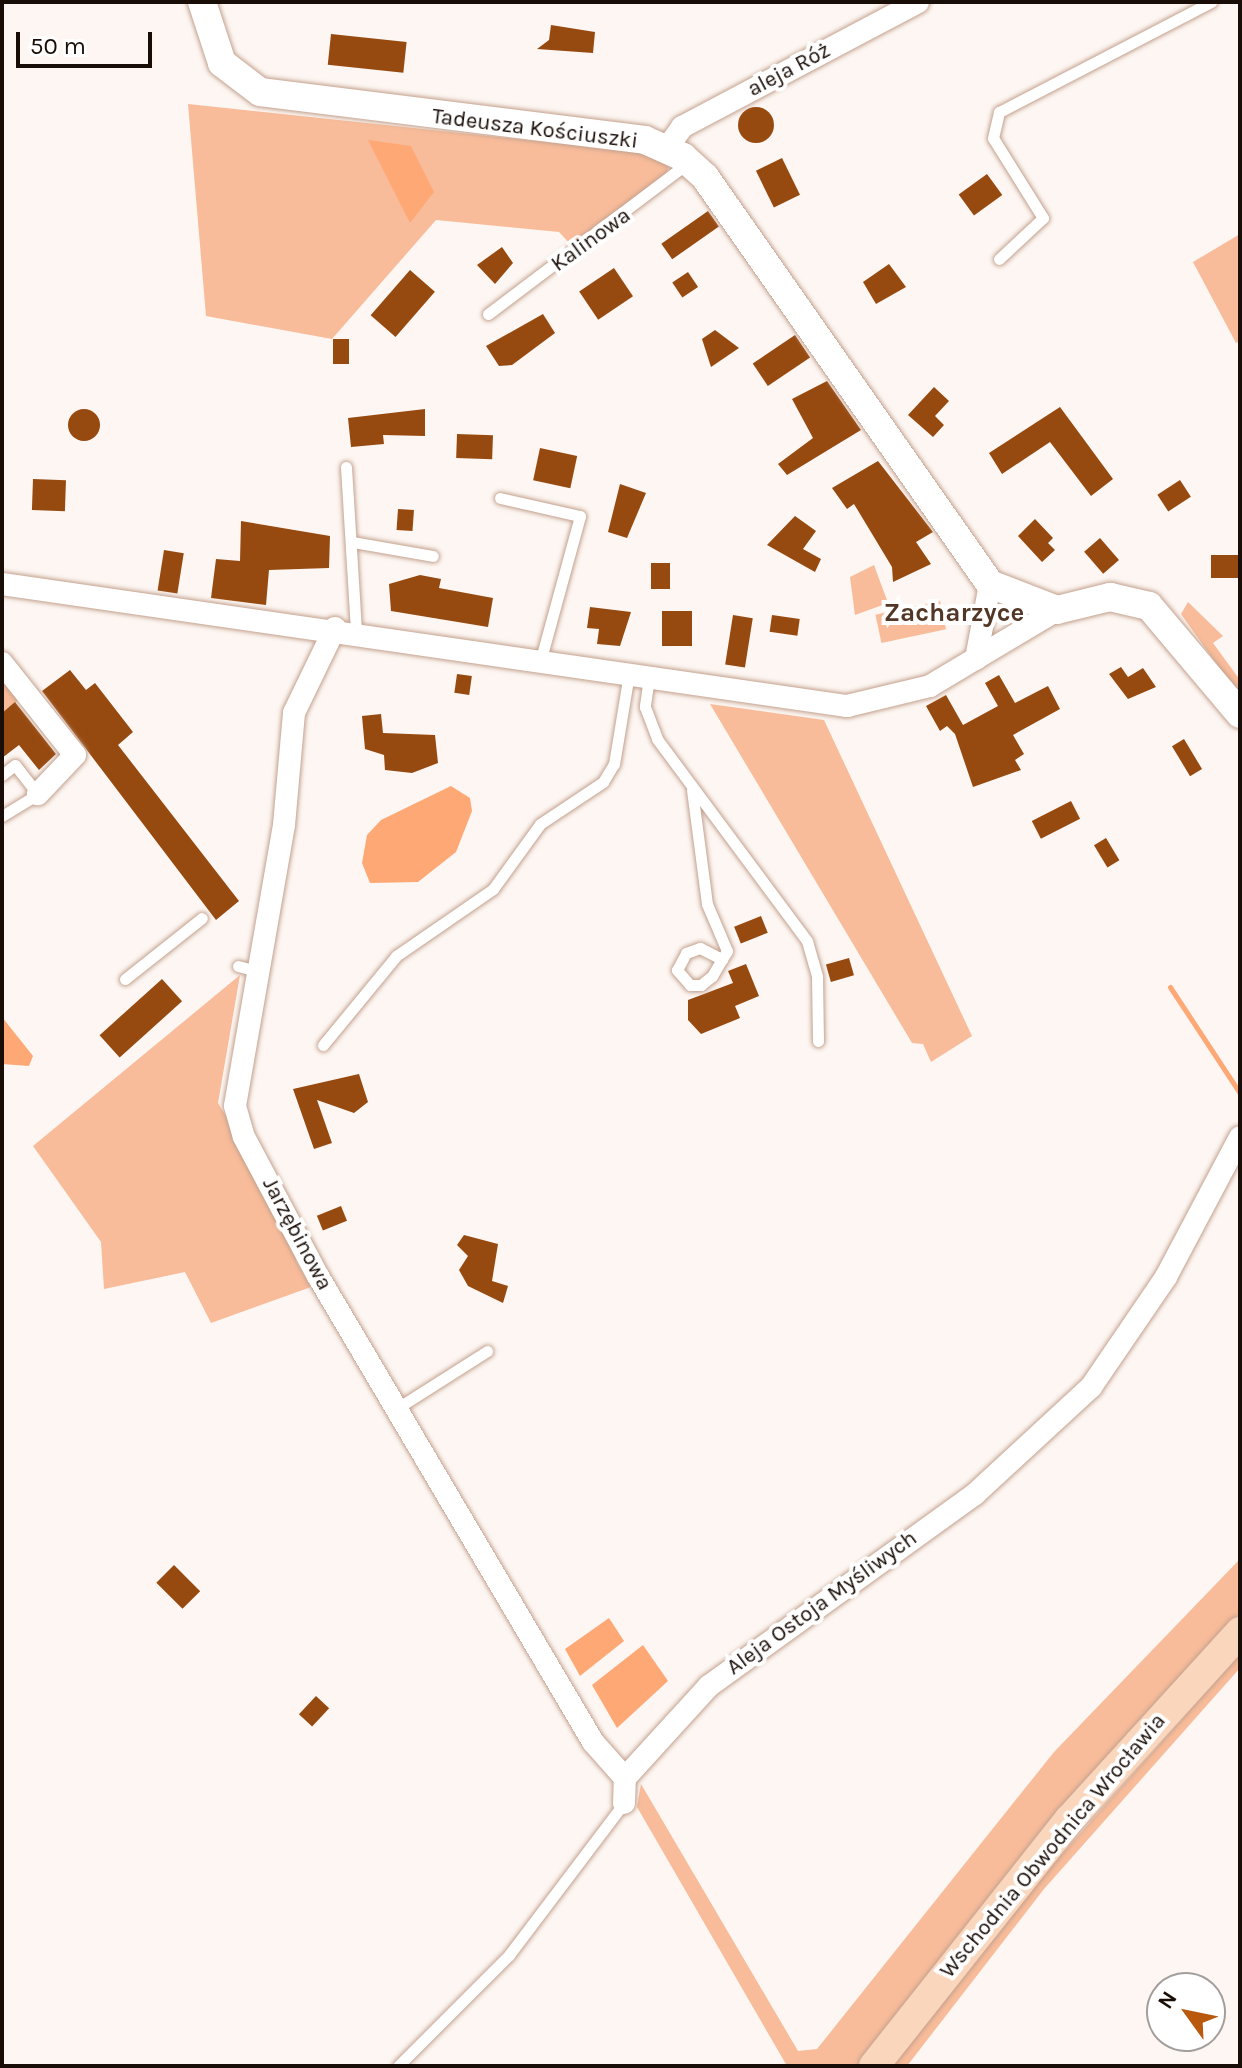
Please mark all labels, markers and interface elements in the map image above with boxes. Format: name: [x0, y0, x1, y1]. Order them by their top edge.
scale bar: [20, 16, 156, 66]
text: 50 m: [30, 32, 86, 60]
street label: aleja Róż: [743, 37, 835, 103]
street label: Tadeusza Kościuszki: [431, 103, 639, 155]
street label: Kalinowa: [546, 202, 636, 278]
district label: Zacharzyce: [884, 597, 1024, 629]
street label: Jarzębinowa: [256, 1173, 338, 1295]
street label: Aleja Ostoja Myśliwych: [722, 1525, 922, 1681]
street label: Wschodnia Obwodnica Wrocławia: [935, 1708, 1171, 1984]
north arrow: [1146, 1972, 1226, 2052]
text: N: [1152, 1986, 1183, 2014]

